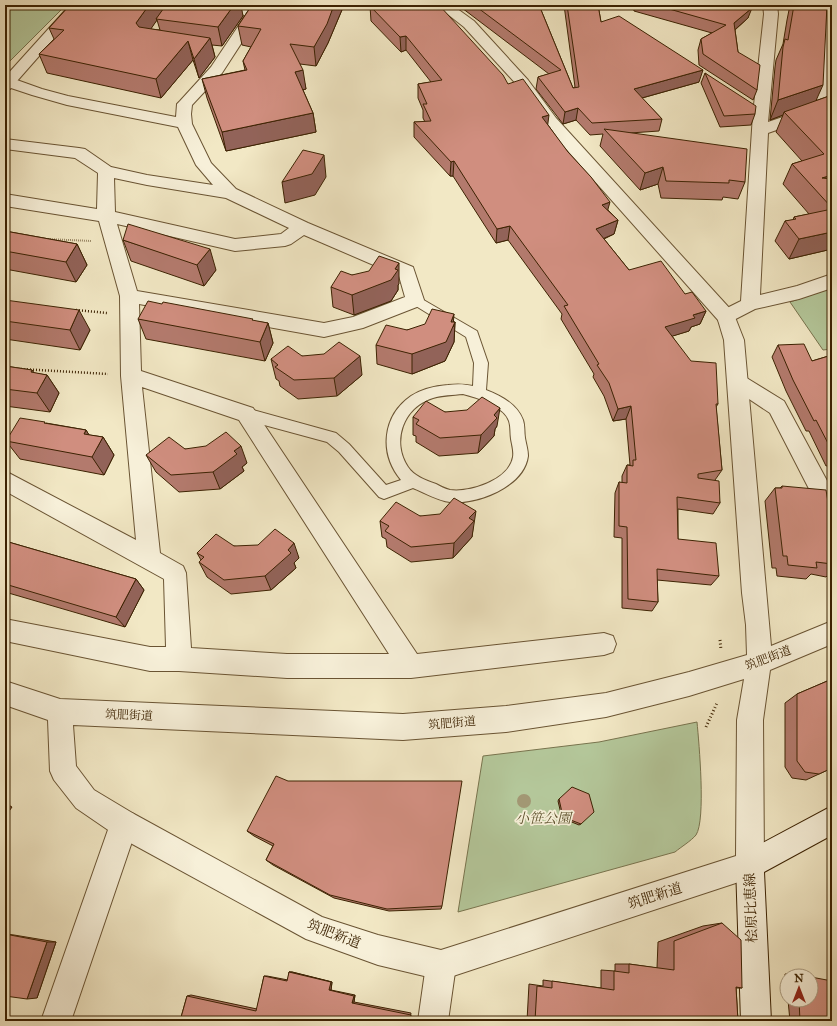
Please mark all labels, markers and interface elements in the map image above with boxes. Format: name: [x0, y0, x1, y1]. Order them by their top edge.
street label: 筑肥街道: [743, 643, 793, 673]
street label: 筑肥街道: [105, 707, 153, 723]
street label: 筑肥街道: [427, 714, 477, 732]
park label: 小笹公園: [515, 810, 573, 827]
street label: 桧原比恵線: [741, 873, 761, 943]
street label: 筑肥新道: [626, 879, 684, 913]
street label: 筑肥新道: [305, 916, 363, 952]
north arrow: [779, 968, 819, 1008]
text: N: [794, 972, 804, 985]

